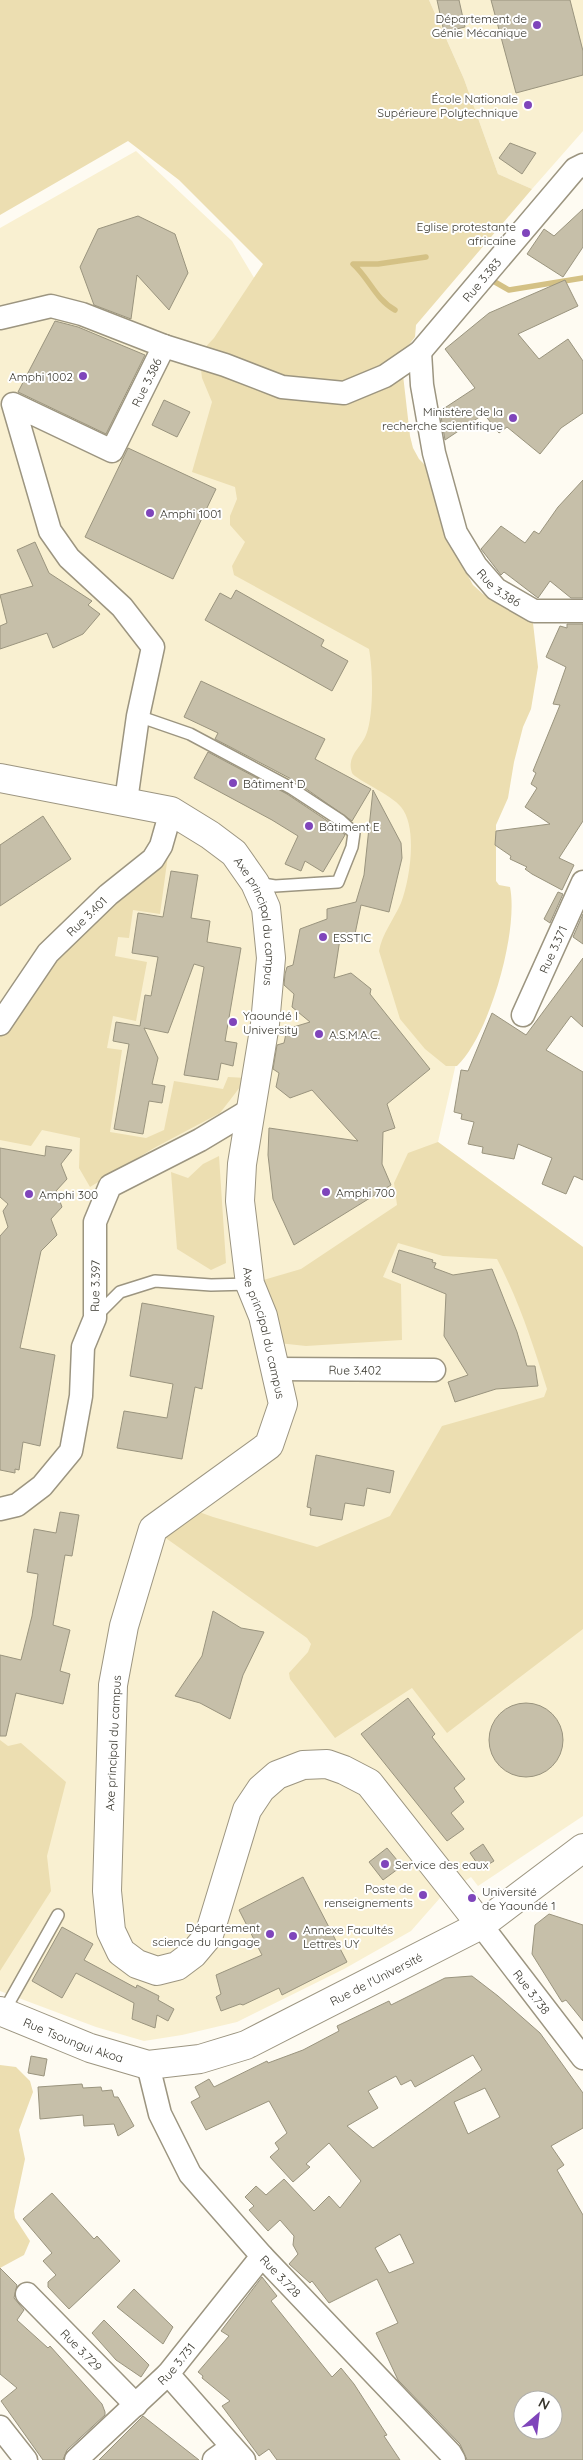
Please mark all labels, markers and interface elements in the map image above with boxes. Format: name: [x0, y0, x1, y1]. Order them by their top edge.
place label: Département de Génie Mécanique: [432, 11, 527, 40]
marker: Département de Génie Mécanique: [531, 19, 543, 31]
place label: École Nationale Supérieure Polytechnique: [377, 91, 518, 120]
marker: École Nationale Supérieure Polytechnique: [522, 99, 534, 111]
place label: Eglise protestante africaine: [416, 219, 516, 248]
marker: Eglise protestante africaine: [520, 227, 532, 239]
street label: Rue 3.383: [459, 255, 504, 304]
street label: Rue 3.386: [128, 355, 165, 409]
place label: Amphi 1002: [9, 369, 73, 384]
marker: Amphi 1002: [77, 370, 89, 382]
place label: Ministère de la recherche scientifique: [382, 404, 503, 433]
marker: Ministère de la recherche scientifique: [507, 412, 519, 424]
place label: Amphi 1001: [160, 506, 222, 521]
marker: Amphi 1001: [144, 507, 156, 519]
street label: Rue 3.386: [474, 565, 524, 610]
place label: Bâtiment D: [243, 776, 306, 791]
marker: Bâtiment D: [227, 777, 239, 789]
place label: Bâtiment E: [319, 819, 380, 834]
marker: Bâtiment E: [303, 820, 315, 832]
street label: Axe principal du campus: [231, 854, 279, 987]
street label: Rue 3.401: [63, 893, 110, 939]
street label: Rue 3.371: [535, 923, 570, 976]
place label: ESSTIC: [333, 930, 372, 945]
marker: ESSTIC: [317, 931, 329, 943]
place label: Yaoundé I University: [243, 1008, 298, 1037]
marker: Yaoundé I University: [227, 1016, 239, 1028]
place label: A.S.M.A.C.: [329, 1027, 380, 1042]
marker: A.S.M.A.C.: [313, 1028, 325, 1040]
place label: Amphi 700: [336, 1185, 395, 1200]
marker: Amphi 700: [320, 1186, 332, 1198]
place label: Amphi 300: [39, 1187, 98, 1202]
marker: Amphi 300: [23, 1188, 35, 1200]
street label: Rue 3.397: [87, 1260, 103, 1312]
street label: Axe principal du campus: [241, 1266, 289, 1400]
street label: Rue 3.402: [328, 1362, 382, 1377]
street label: Axe principal du campus: [102, 1674, 124, 1811]
place label: Service des eaux: [395, 1857, 489, 1872]
marker: Service des eaux: [379, 1858, 391, 1870]
place label: Poste de renseignements: [324, 1881, 413, 1910]
place label: Université de Yaoundé 1: [482, 1884, 556, 1913]
marker: Poste de renseignements: [417, 1889, 429, 1901]
marker: Université de Yaoundé 1: [466, 1892, 478, 1904]
place label: Département science du langage: [152, 1920, 260, 1949]
place label: Annexe Facultés Lettres UY: [303, 1922, 393, 1951]
marker: Département science du langage: [264, 1928, 276, 1940]
marker: Annexe Facultés Lettres UY: [287, 1930, 299, 1942]
street label: Rue de l'Université: [327, 1949, 425, 2009]
street label: Rue 3.738: [510, 1966, 554, 2017]
street label: Rue Tsoungui Akoa: [21, 2014, 125, 2065]
street label: Rue 3.728: [257, 2252, 304, 2300]
street label: Rue 3.729: [58, 2326, 106, 2374]
street label: Rue 3.731: [154, 2339, 198, 2388]
north arrow: [513, 2390, 563, 2440]
text: N: [535, 2393, 553, 2414]

